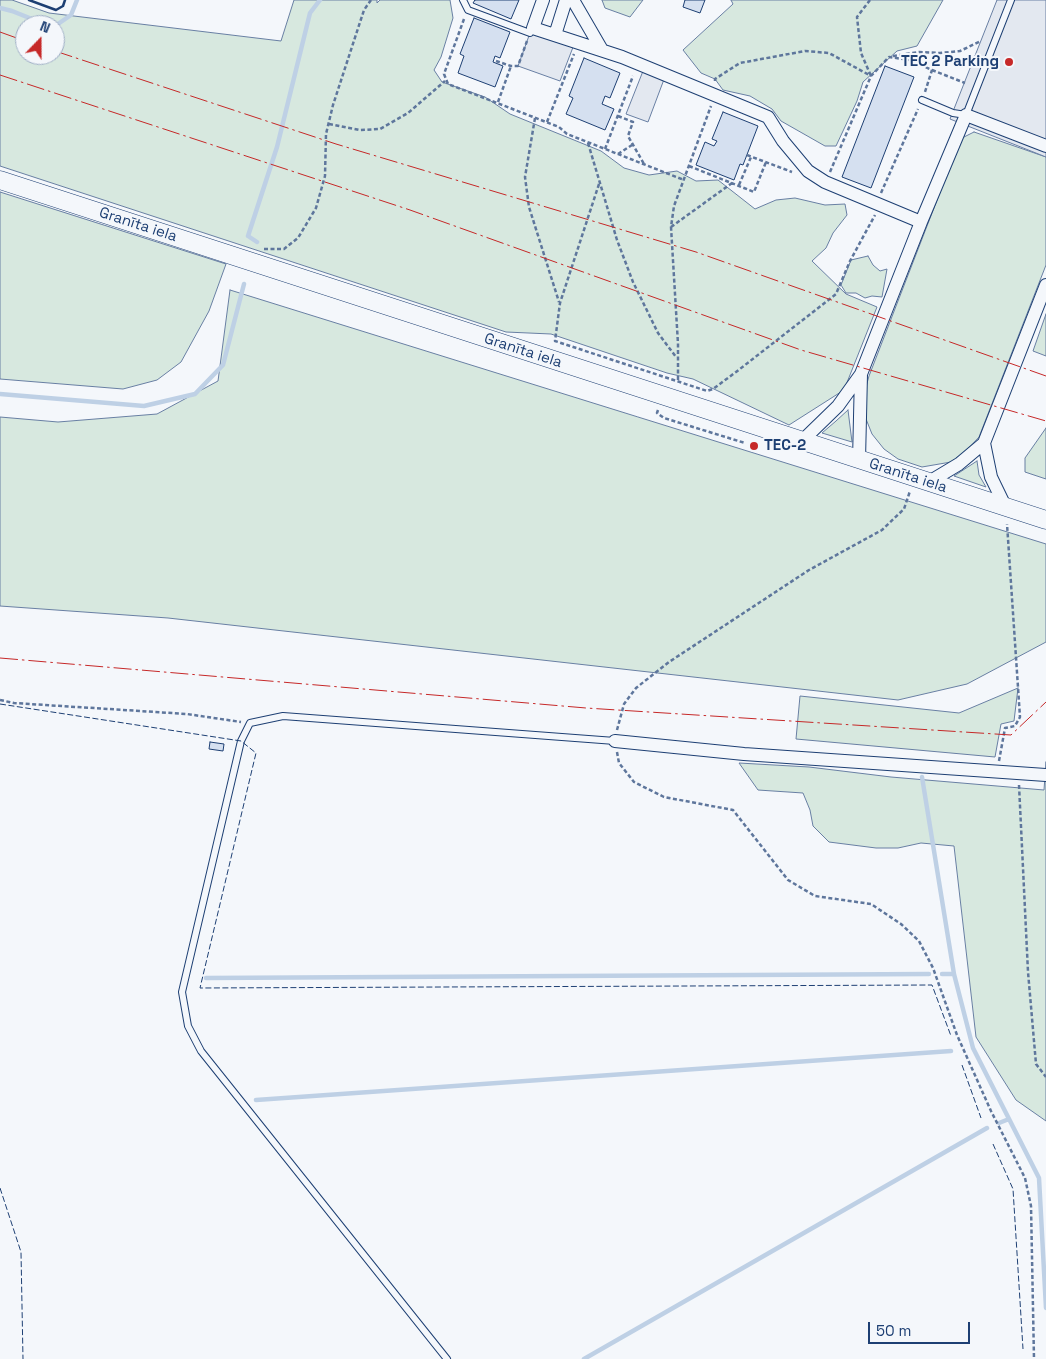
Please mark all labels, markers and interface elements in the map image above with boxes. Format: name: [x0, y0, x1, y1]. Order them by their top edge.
north arrow: [15, 15, 65, 65]
text: N: [38, 17, 53, 37]
place label: TEC 2 Parking: [901, 53, 999, 71]
marker: TEC 2 Parking: [1003, 56, 1015, 68]
street label: Granīta iela: [97, 204, 179, 246]
street label: Granīta iela: [482, 330, 564, 372]
place label: TEC-2: [764, 437, 806, 455]
marker: TEC-2: [748, 440, 760, 452]
street label: Granīta iela: [867, 455, 949, 497]
scale bar: [871, 1312, 974, 1344]
text: 50 m: [876, 1321, 911, 1340]

